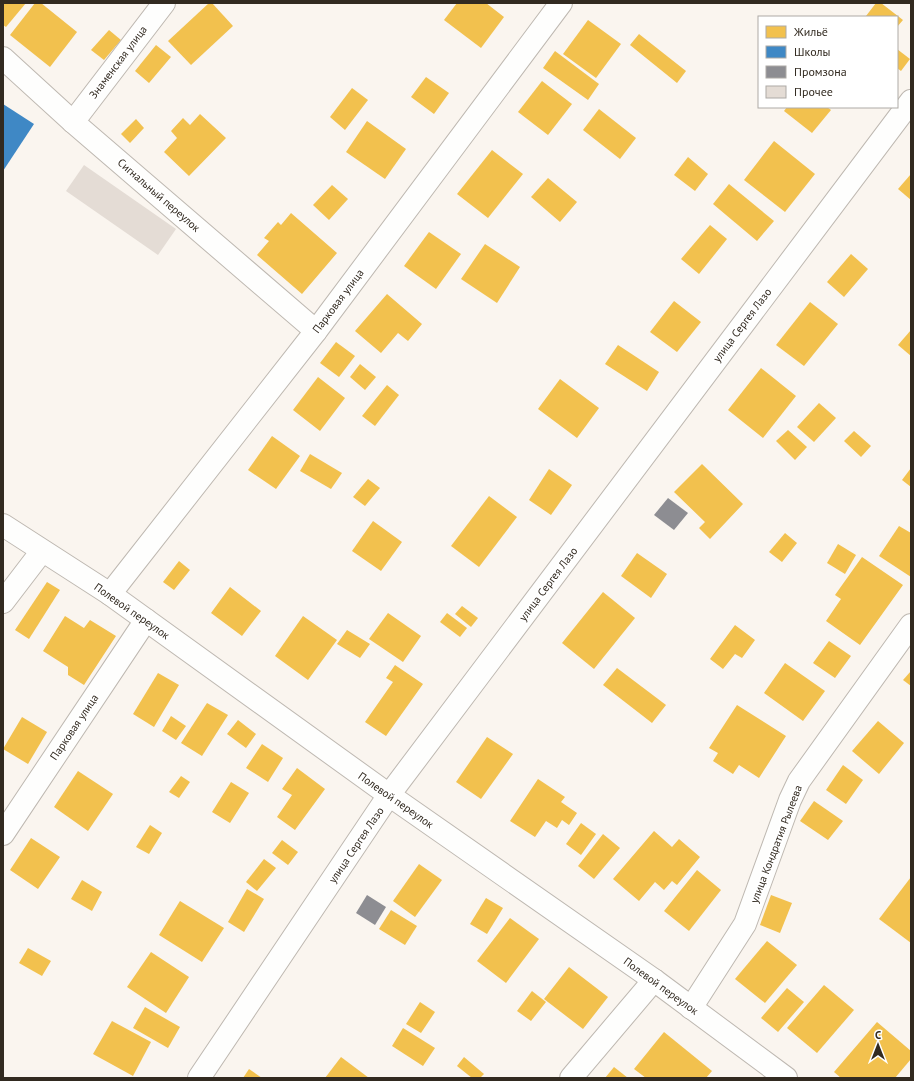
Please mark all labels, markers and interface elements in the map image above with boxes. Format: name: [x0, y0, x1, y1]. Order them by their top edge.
legend: [758, 16, 898, 108]
street label: Знаменская улица: [86, 23, 150, 101]
text: Жильё: [793, 24, 828, 39]
text: Школы: [794, 44, 830, 59]
text: Промзона: [794, 64, 847, 79]
text: Прочее: [794, 84, 833, 99]
street label: Сигнальный переулок: [115, 155, 204, 235]
street label: Парковая улица: [309, 266, 367, 336]
street label: улица Сергея Лазо: [710, 285, 774, 365]
street label: улица Сергея Лазо: [516, 544, 580, 624]
street label: Полевой переулок: [92, 580, 173, 643]
street label: Парковая улица: [47, 691, 101, 763]
street label: Полевой переулок: [356, 769, 437, 832]
street label: улица Кондратия Рылеева: [747, 783, 805, 905]
street label: улица Сергея Лазо: [325, 804, 387, 886]
street label: Полевой переулок: [621, 954, 702, 1018]
north arrow: [858, 1025, 898, 1065]
text: С: [875, 1028, 881, 1042]

